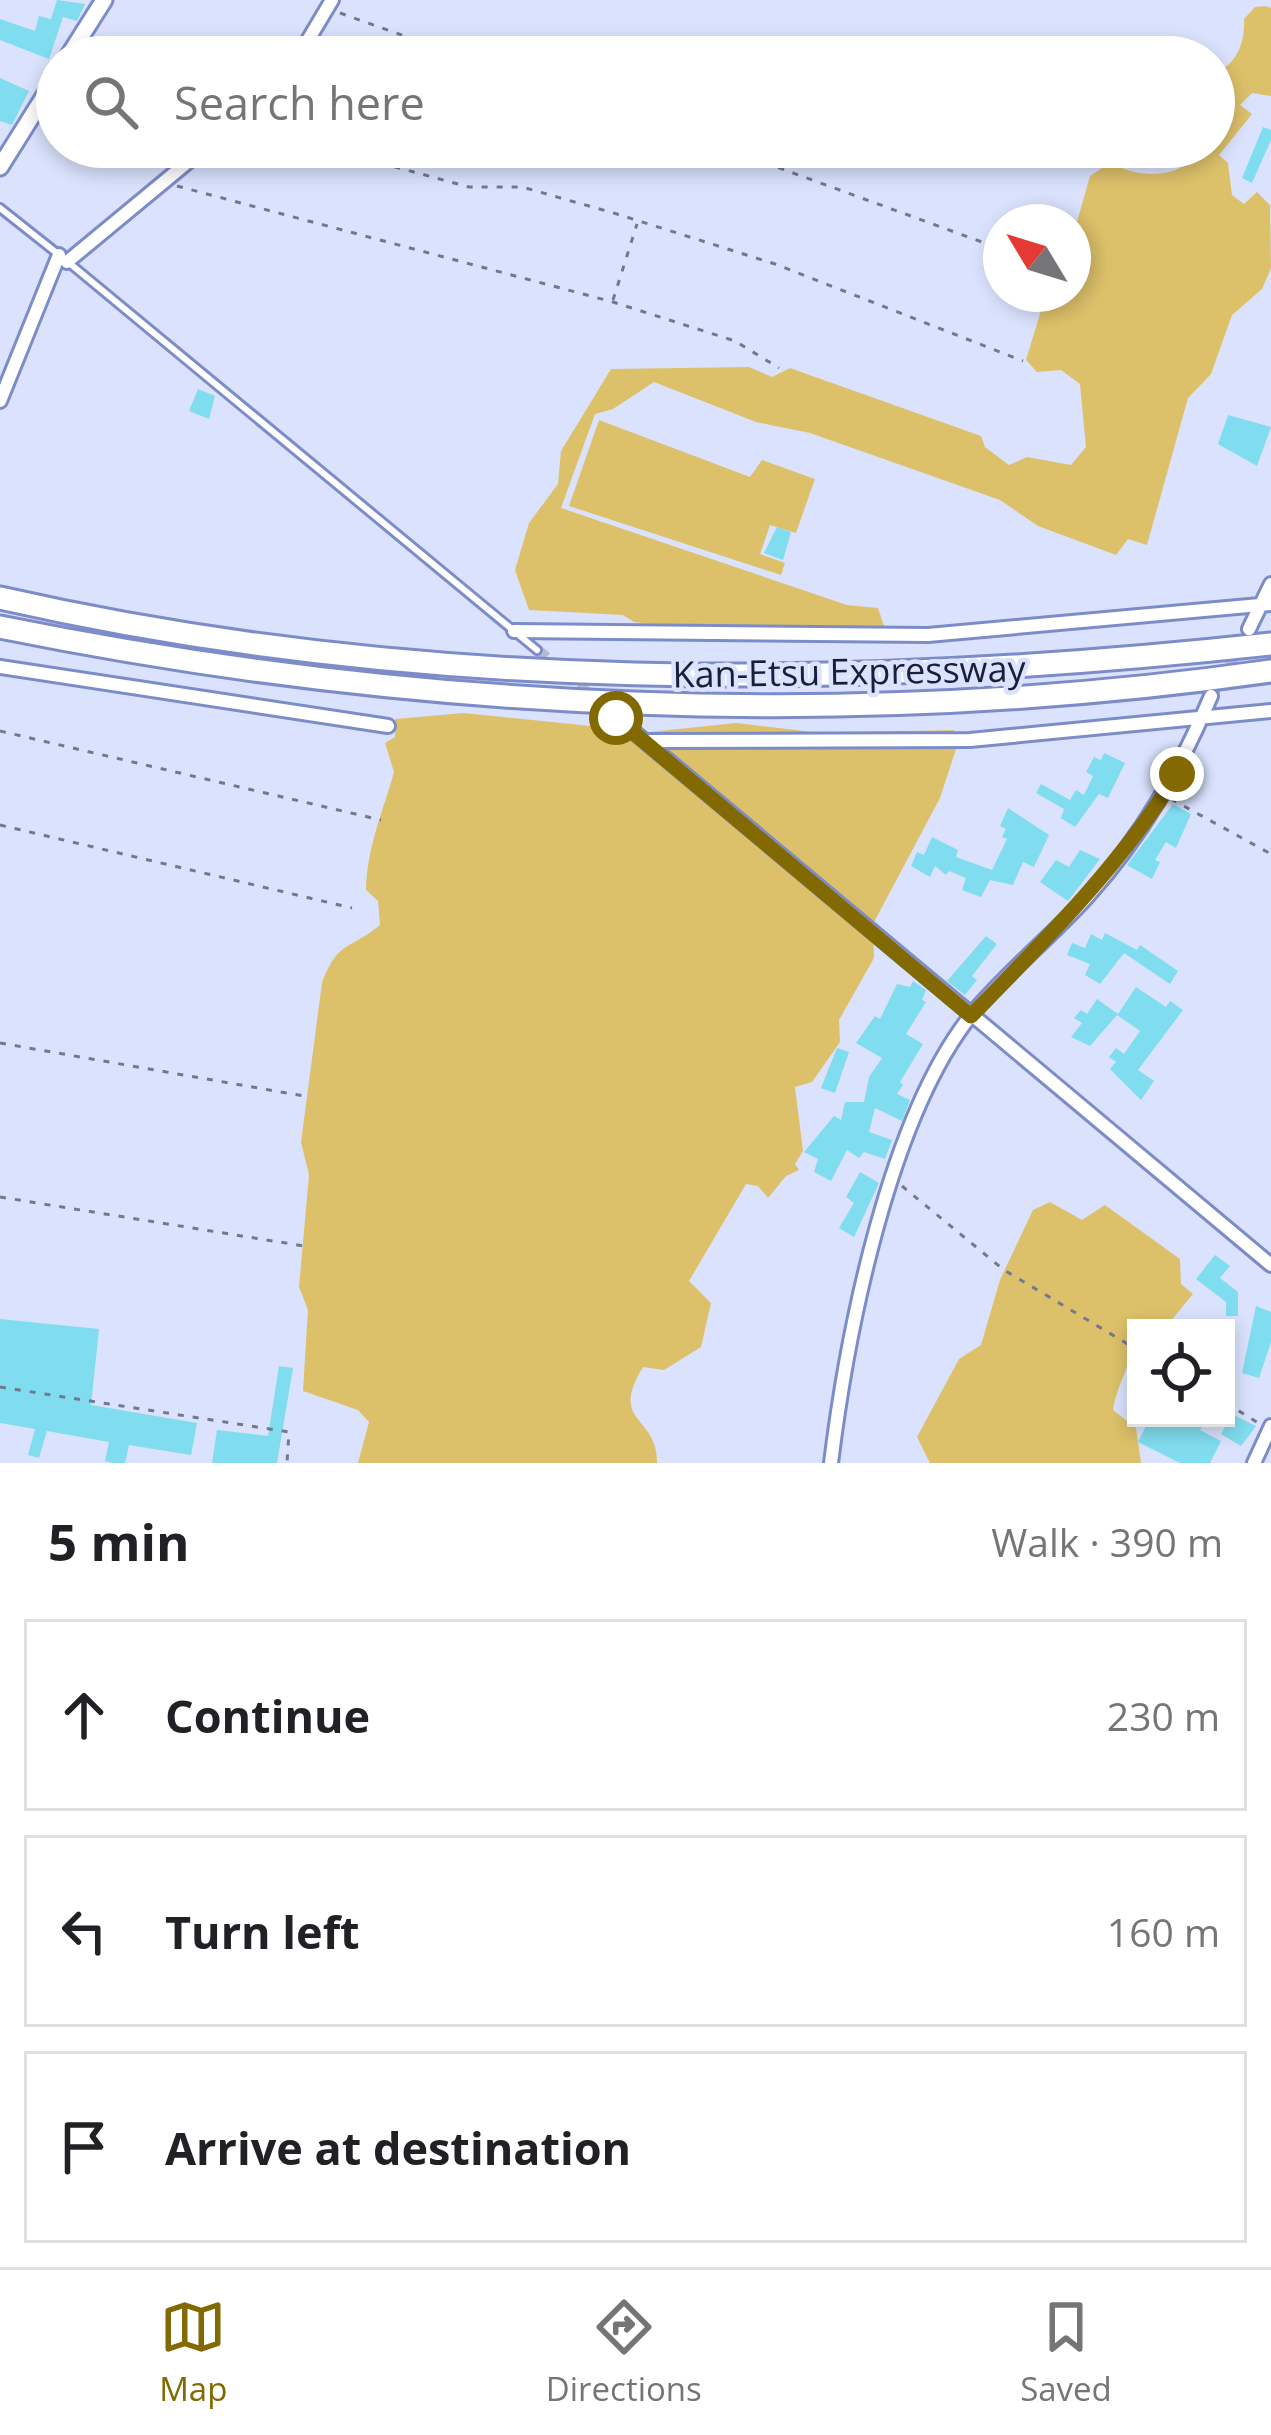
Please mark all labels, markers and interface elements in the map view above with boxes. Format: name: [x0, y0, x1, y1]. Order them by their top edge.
search box: [36, 36, 1235, 168]
icon: search: [78, 69, 144, 135]
text: Search here: [174, 72, 425, 133]
north arrow: [983, 204, 1091, 312]
street label: Kan-Etsu Expressway: [672, 643, 1027, 699]
route start: [589, 691, 643, 745]
route end: [1150, 747, 1204, 801]
map controls: [1127, 1319, 1235, 1427]
button: locate: [1127, 1319, 1235, 1427]
text: 5 min: [48, 1506, 190, 1576]
text: Walk · 390 m: [991, 1515, 1223, 1568]
icon: ahead: [51, 1682, 117, 1748]
text: Continue: [165, 1685, 370, 1746]
text: 230 m: [1107, 1689, 1220, 1742]
icon: left: [51, 1898, 117, 1964]
text: Turn left: [165, 1901, 360, 1962]
text: 160 m: [1107, 1905, 1220, 1958]
icon: arrive: [51, 2114, 117, 2180]
text: Arrive at destination: [165, 2117, 631, 2178]
tab: Map: [159, 2294, 227, 2411]
tab: Directions: [546, 2294, 702, 2411]
tab: Saved: [1020, 2294, 1112, 2411]

